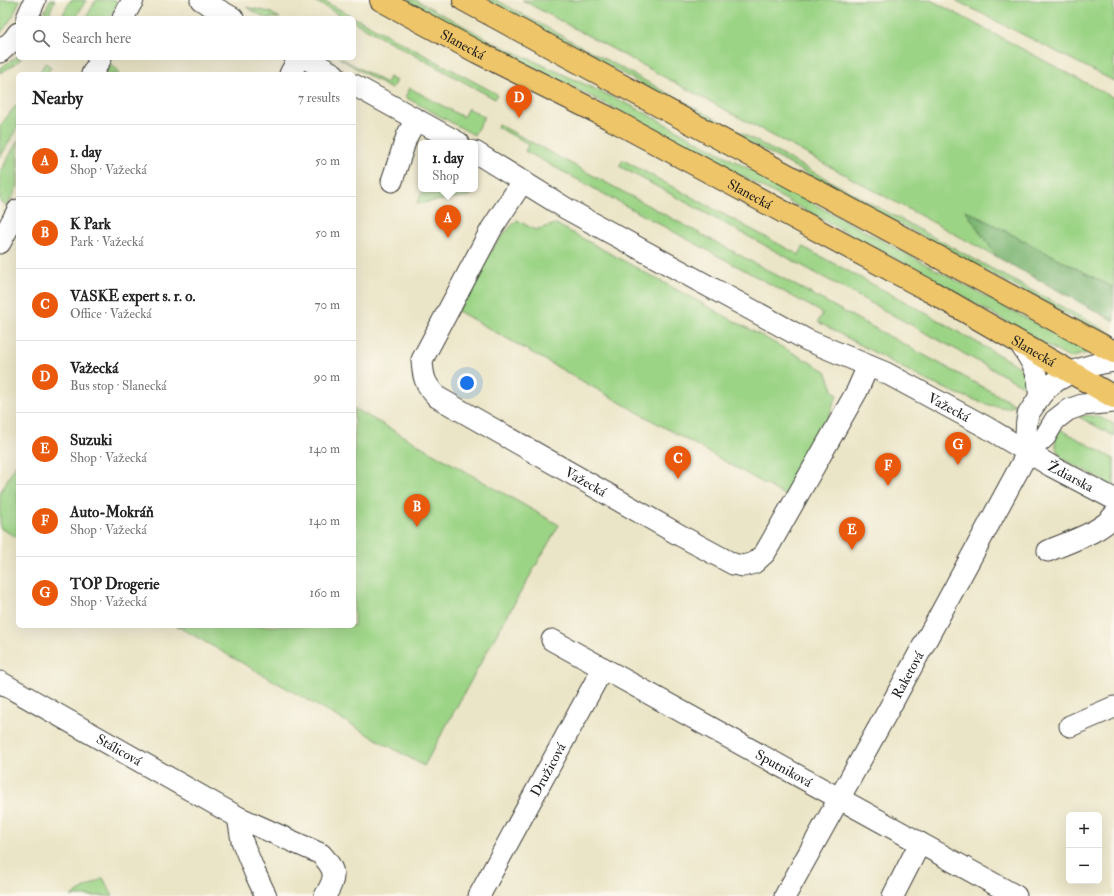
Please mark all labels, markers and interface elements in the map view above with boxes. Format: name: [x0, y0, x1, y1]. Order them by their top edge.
search box: [16, 16, 356, 60]
street label: Slanecká: [438, 25, 488, 63]
icon: search: [30, 27, 52, 49]
text: Search here: [62, 29, 131, 48]
pin: D: [506, 85, 532, 118]
text: Nearby: [32, 88, 83, 109]
text: 7 results: [298, 90, 340, 106]
popup: [418, 140, 478, 192]
text: 1. day: [70, 143, 101, 162]
text: 1. day: [432, 149, 464, 168]
text: A: [41, 153, 49, 169]
text: 50 m: [315, 153, 340, 169]
text: Shop · Važecká: [70, 162, 147, 178]
text: Shop: [432, 168, 459, 184]
street label: Slanecká: [725, 175, 776, 213]
pin: A: [435, 205, 461, 238]
text: K Park: [70, 215, 111, 234]
text: B: [41, 225, 49, 241]
text: 50 m: [315, 225, 340, 241]
text: Park · Važecká: [70, 234, 144, 250]
text: VASKE expert s. r. o.: [70, 287, 195, 306]
text: C: [40, 297, 50, 313]
text: 70 m: [315, 297, 340, 313]
text: Office · Važecká: [70, 306, 152, 322]
street label: Slanecká: [1008, 331, 1059, 370]
text: Važecká: [70, 359, 118, 378]
text: D: [40, 369, 50, 385]
text: 90 m: [314, 369, 340, 385]
your location: [457, 373, 477, 393]
text: Bus stop · Slanecká: [70, 378, 167, 394]
street label: Važecká: [925, 389, 973, 425]
text: Suzuki: [70, 431, 112, 450]
pin: G: [945, 432, 971, 465]
text: E: [40, 441, 50, 457]
text: 140 m: [309, 441, 340, 457]
pin: C: [665, 446, 691, 479]
text: Shop · Važecká: [70, 450, 147, 466]
pin: F: [875, 453, 901, 486]
street label: Ždiarska: [1045, 456, 1097, 495]
street label: Važecká: [562, 463, 610, 500]
pin: B: [404, 494, 430, 527]
text: Auto-Mokráň: [70, 503, 154, 522]
text: F: [41, 513, 49, 529]
text: 140 m: [309, 513, 340, 529]
pin: E: [839, 517, 865, 550]
text: Shop · Važecká: [70, 522, 147, 538]
text: TOP Drogerie: [70, 575, 160, 594]
text: G: [40, 585, 50, 601]
text: 160 m: [309, 585, 340, 601]
text: Shop · Važecká: [70, 594, 147, 610]
street label: Raketová: [888, 648, 927, 701]
street label: Stálicová: [94, 730, 145, 769]
street label: Družicová: [526, 740, 569, 799]
street label: Sputniková: [753, 746, 816, 791]
map controls: [1066, 812, 1102, 884]
button: +: [1066, 812, 1102, 848]
button: −: [1066, 848, 1102, 884]

